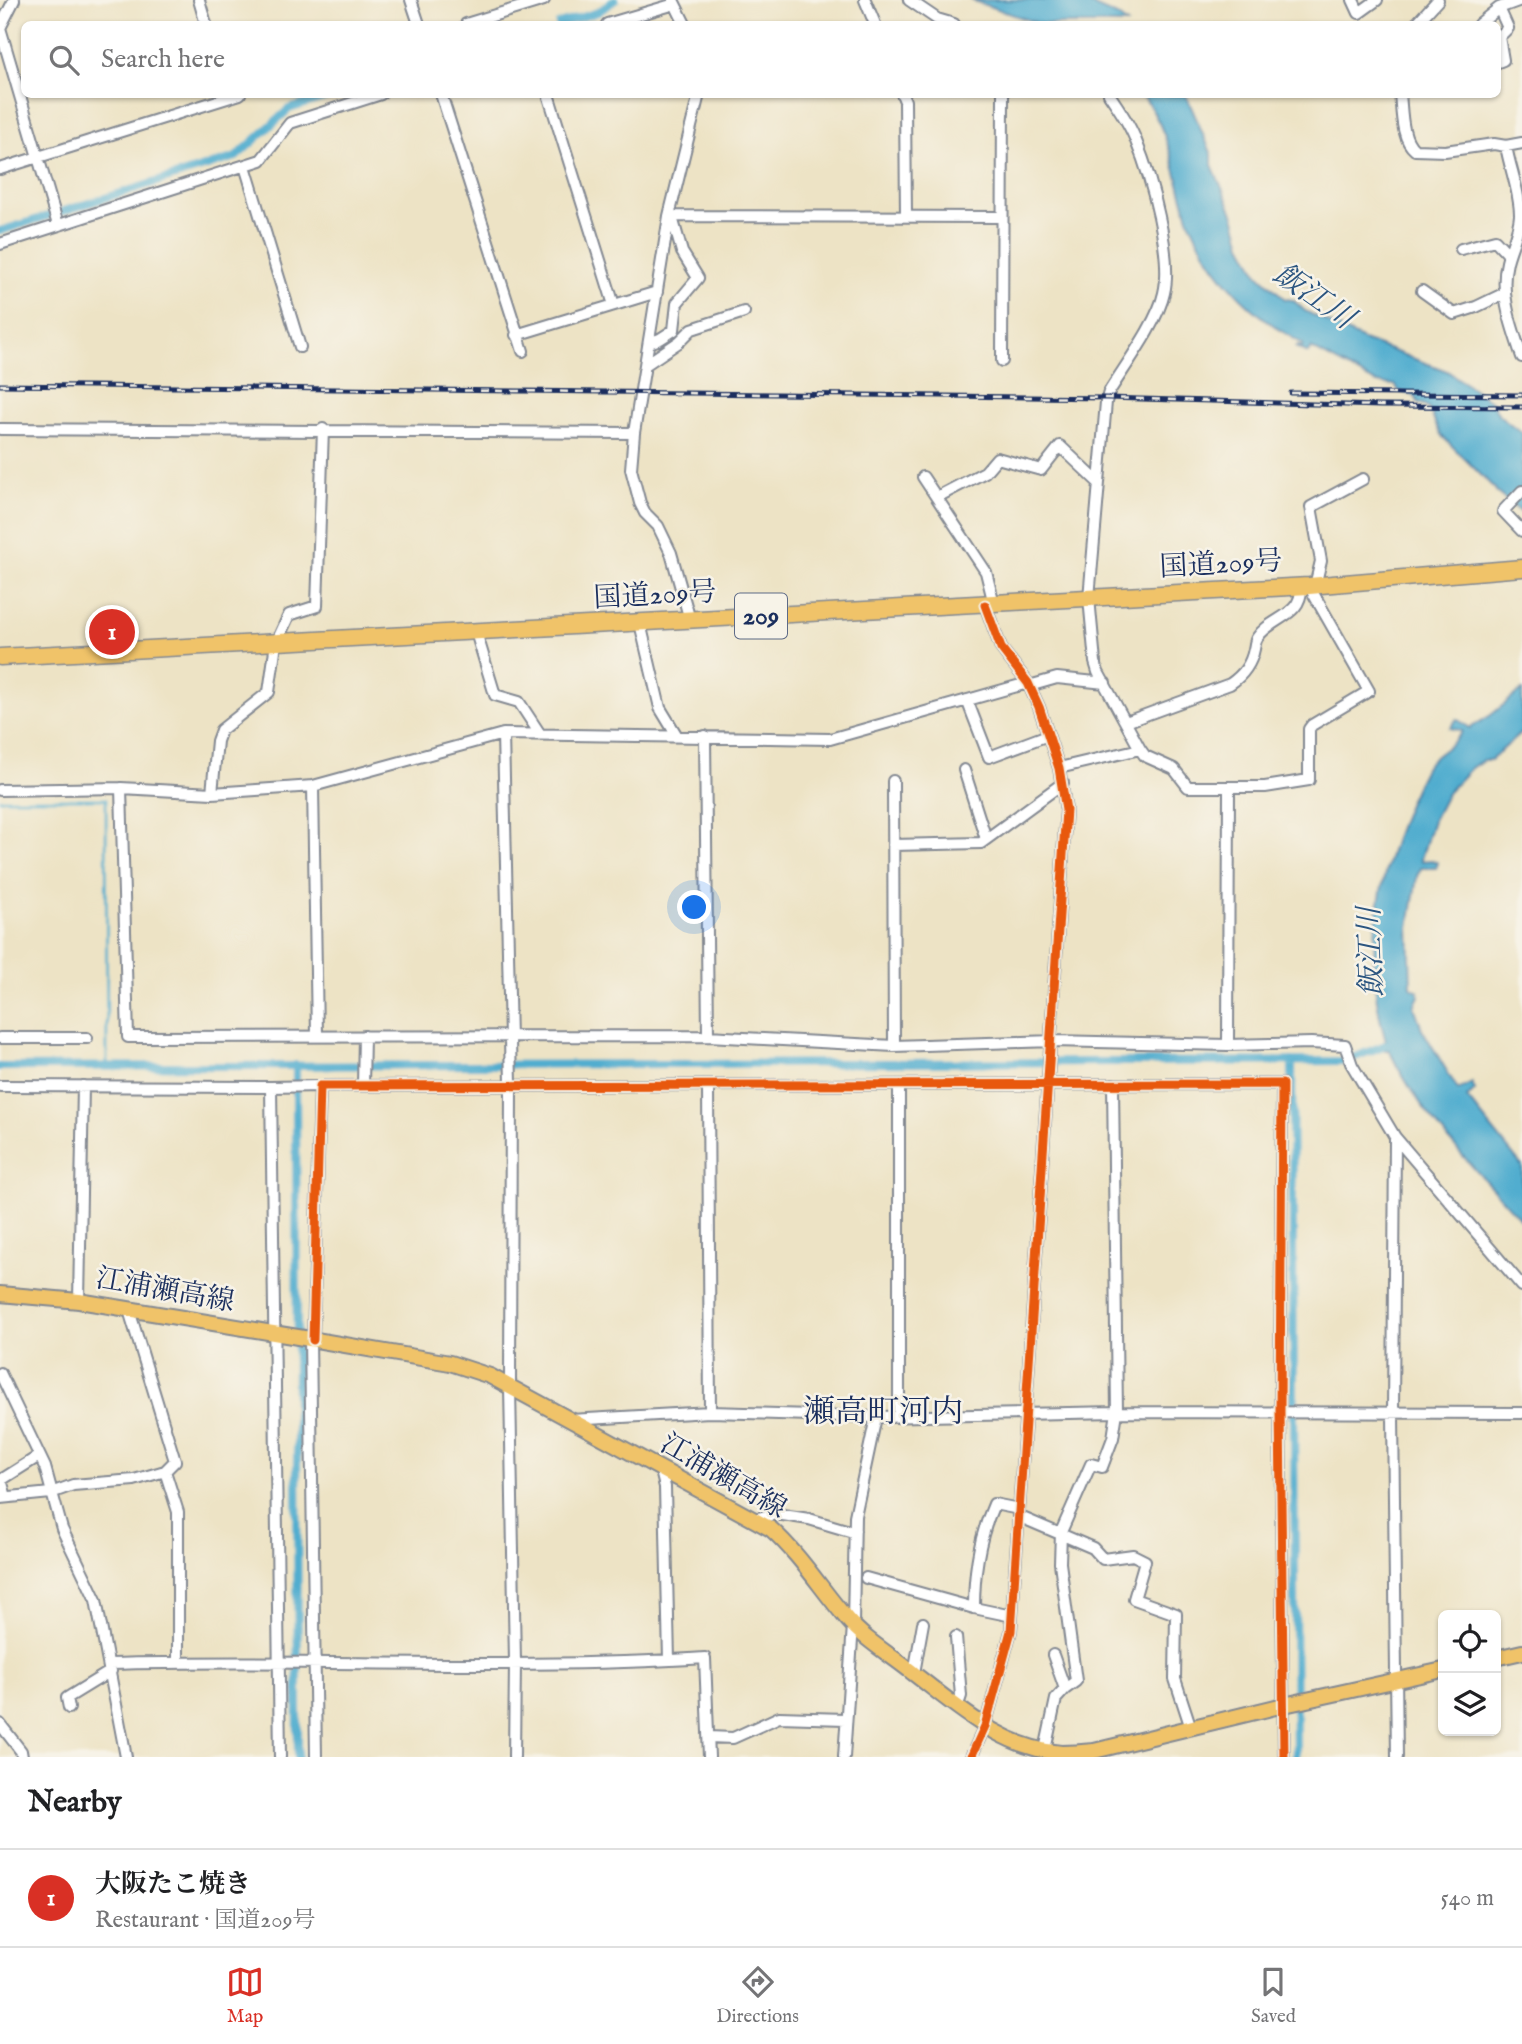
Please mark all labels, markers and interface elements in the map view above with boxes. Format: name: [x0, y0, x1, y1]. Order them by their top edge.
search box: [21, 21, 1501, 98]
icon: search: [45, 41, 83, 79]
text: Search here: [101, 43, 225, 76]
water label: 飯江川: [1265, 256, 1363, 340]
street label: 国道209号: [1159, 544, 1283, 586]
street label: 国道209号: [593, 575, 717, 617]
road number: 209: [735, 594, 787, 638]
pin: 1: [89, 606, 135, 658]
your location: [677, 890, 711, 924]
water label: 飯江川: [1351, 903, 1393, 998]
street label: 江浦瀬高線: [93, 1262, 237, 1320]
district label: 瀬高町河内: [803, 1393, 963, 1434]
street label: 江浦瀬高線: [654, 1427, 792, 1527]
map controls: [1438, 1610, 1501, 1736]
button: locate: [1438, 1610, 1501, 1673]
button: layers: [1438, 1673, 1501, 1736]
text: Nearby: [28, 1784, 121, 1822]
text: 大阪たこ焼き: [95, 1868, 251, 1901]
text: 1: [47, 1884, 55, 1913]
text: 540 m: [1440, 1884, 1494, 1913]
text: Restaurant · 国道209号: [95, 1906, 316, 1935]
tab: Map: [226, 1963, 264, 2029]
tab: Directions: [716, 1963, 799, 2029]
tab: Saved: [1251, 1963, 1296, 2029]

